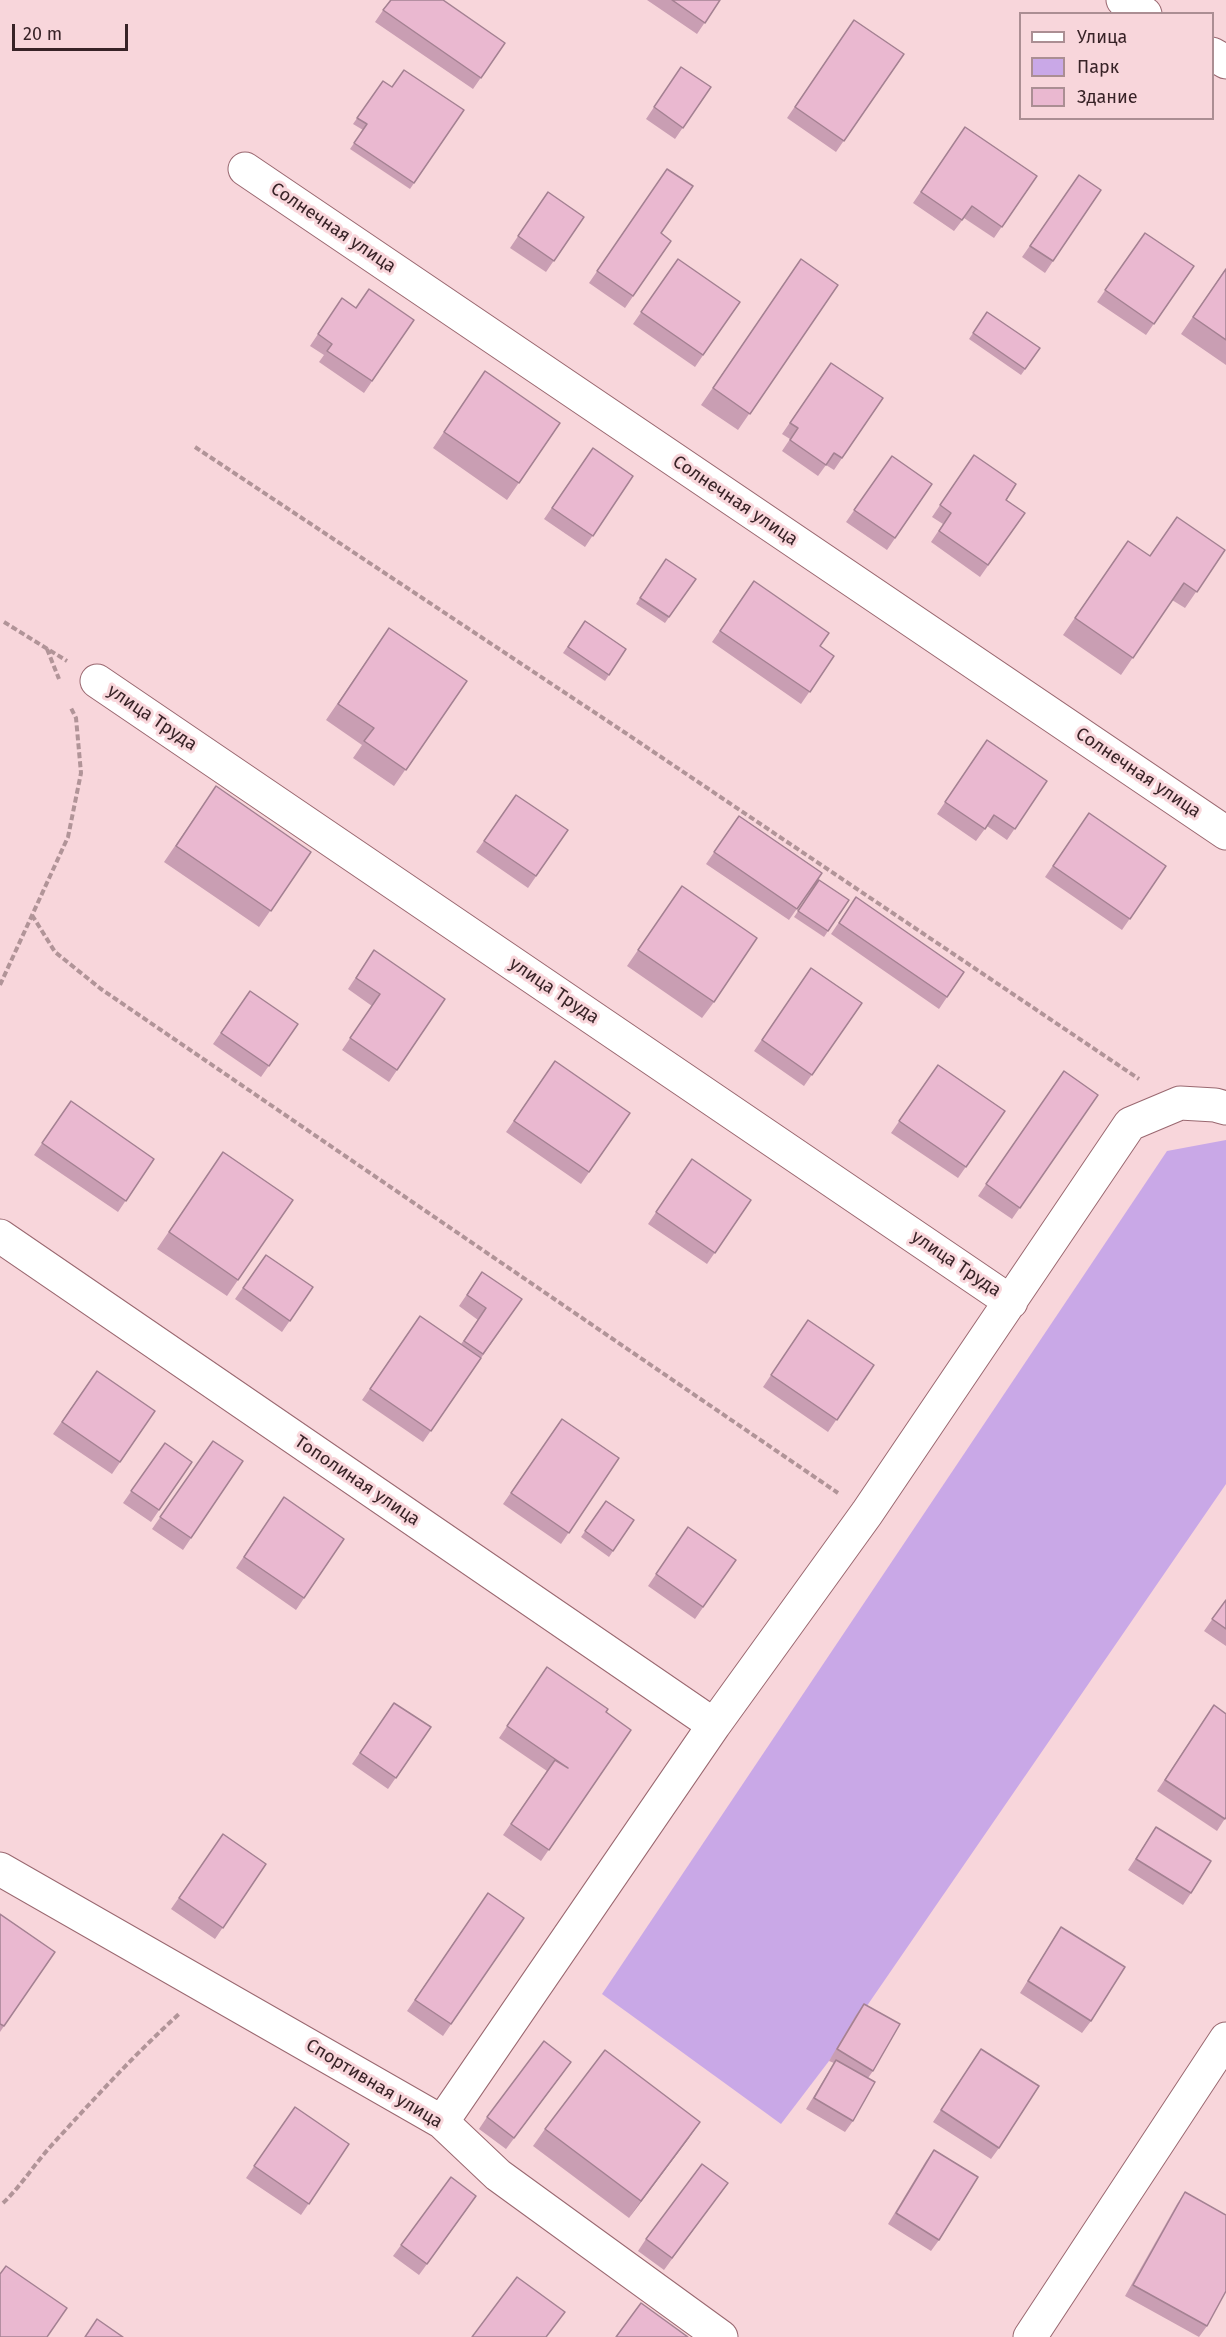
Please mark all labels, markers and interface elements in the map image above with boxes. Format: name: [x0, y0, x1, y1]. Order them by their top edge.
scale bar: [15, 12, 130, 50]
legend: [1019, 12, 1214, 120]
text: 20 m: [23, 23, 62, 45]
text: Улица: [1077, 26, 1127, 48]
text: Парк: [1077, 56, 1119, 78]
text: Здание: [1077, 86, 1138, 108]
street label: Солнечная улица: [266, 178, 400, 278]
street label: Солнечная улица: [668, 451, 802, 551]
street label: улица Труда: [103, 680, 201, 756]
street label: Солнечная улица: [1071, 723, 1205, 823]
street label: улица Труда: [505, 953, 603, 1029]
street label: улица Труда: [907, 1226, 1005, 1302]
street label: Тополиная улица: [290, 1431, 424, 1531]
street label: Спортивная улица: [302, 2035, 446, 2133]

